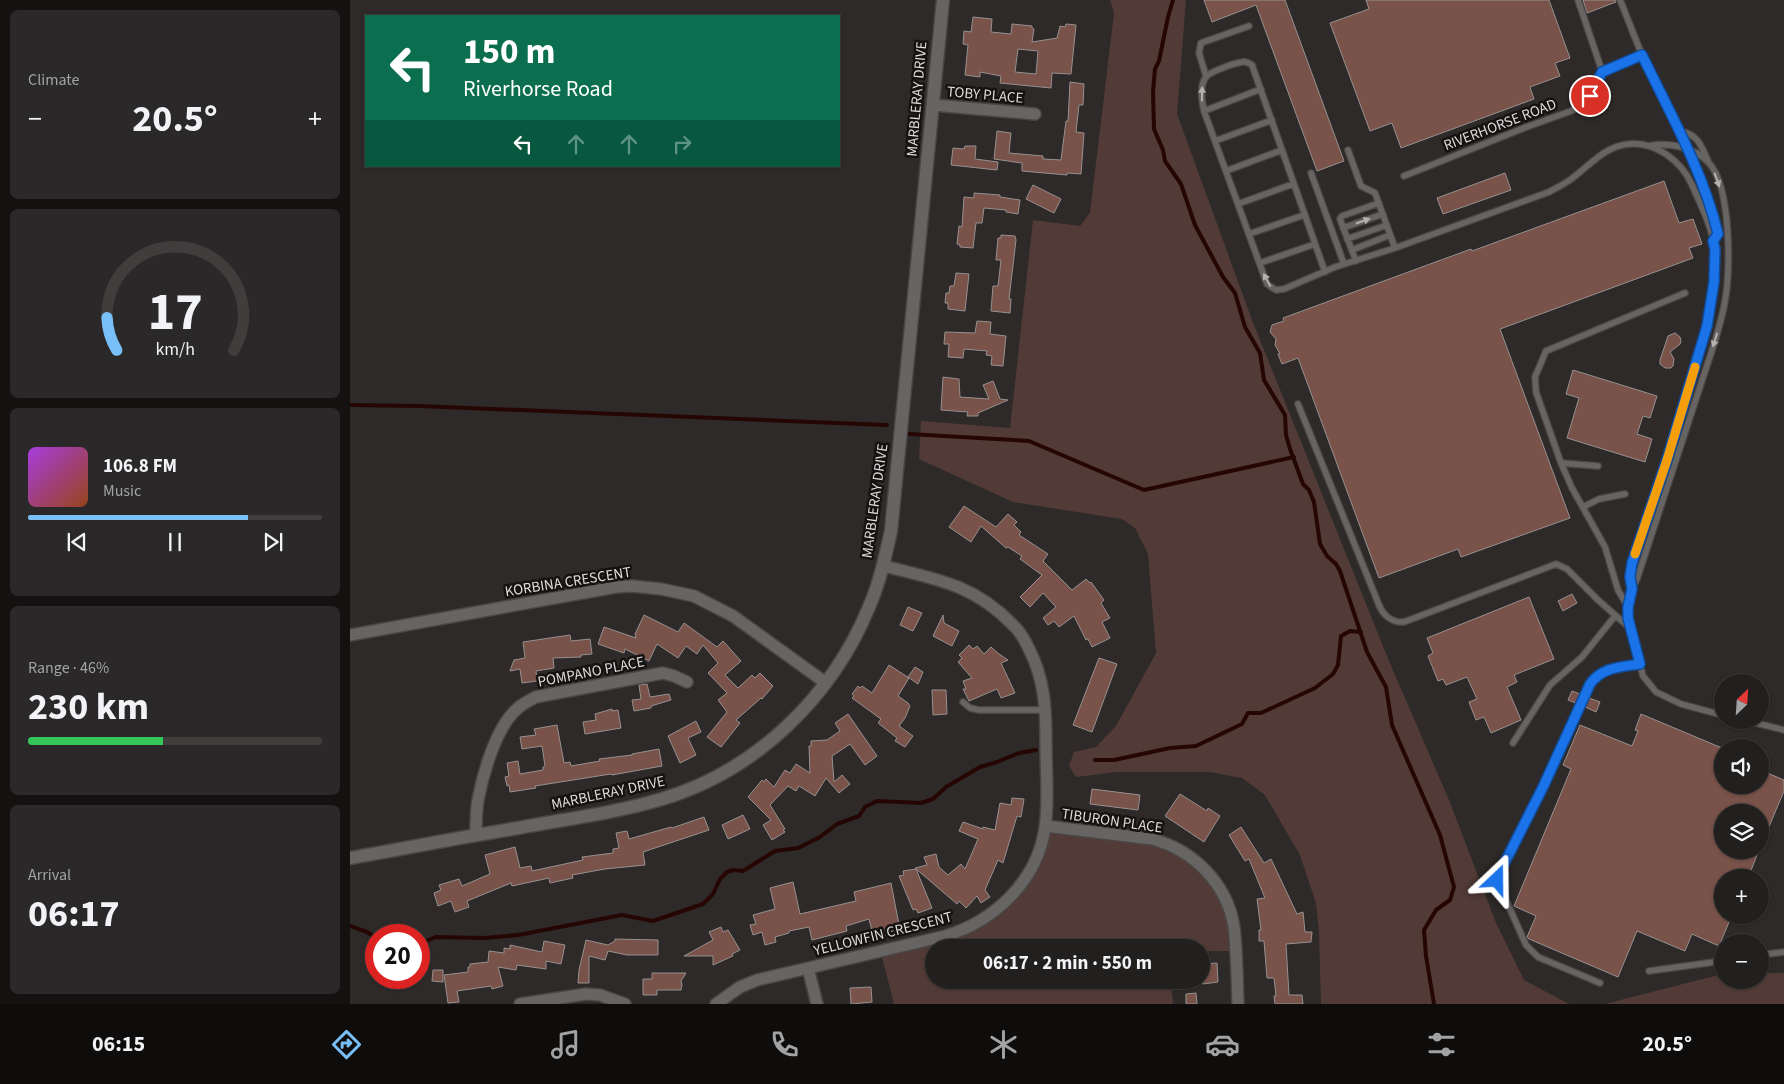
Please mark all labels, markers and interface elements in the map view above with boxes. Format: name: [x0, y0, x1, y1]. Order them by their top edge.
text: 150 m: [463, 27, 555, 77]
icon: left: [380, 35, 445, 100]
street label: MARBLERAY DRIVE: [902, 40, 933, 157]
text: Climate: [28, 69, 79, 91]
text: Riverhorse Road: [463, 73, 613, 105]
pin: [1569, 75, 1611, 117]
street label: TOBY PLACE: [946, 81, 1024, 109]
icon: arrive: [1576, 82, 1604, 110]
one-way arrow: [1199, 86, 1207, 102]
text: 20.5°: [132, 92, 218, 146]
street label: RIVERHORSE ROAD: [1441, 94, 1559, 156]
text: −: [28, 99, 42, 139]
text: +: [308, 99, 322, 139]
icon: left: [509, 130, 537, 158]
icon: ahead: [562, 130, 590, 158]
icon: ahead: [615, 130, 643, 158]
icon: right: [668, 130, 696, 158]
one-way arrow: [1713, 173, 1721, 188]
one-way arrow: [1356, 217, 1371, 225]
one-way arrow: [1263, 273, 1271, 287]
text: 17: [148, 276, 202, 350]
one-way arrow: [1711, 332, 1719, 347]
text: km/h: [155, 337, 195, 362]
street label: MARBLERAY DRIVE: [857, 442, 893, 560]
text: 106.8 FM: [103, 453, 177, 480]
text: Music: [103, 480, 141, 502]
icon: previous: [63, 528, 91, 556]
icon: pause: [161, 528, 189, 556]
icon: next: [259, 528, 287, 556]
street label: KORBINA CRESCENT: [503, 562, 633, 602]
street label: POMPANO PLACE: [536, 651, 646, 693]
text: Range · 46%: [28, 657, 109, 679]
north arrow: [1714, 674, 1769, 729]
map controls: [1714, 674, 1769, 989]
text: 230 km: [28, 680, 149, 734]
button: sound: [1714, 739, 1769, 794]
street label: MARBLERAY DRIVE: [549, 771, 667, 815]
street label: TIBURON PLACE: [1060, 804, 1164, 839]
button: layers: [1714, 804, 1769, 859]
position arrow: [1470, 853, 1522, 905]
text: Arrival: [28, 864, 71, 886]
button: +: [1714, 869, 1769, 924]
text: 06:17: [28, 887, 120, 941]
street label: YELLOWFIN CRESCENT: [811, 907, 955, 962]
speed limit sign: 20: [365, 924, 430, 989]
button: −: [1714, 934, 1769, 989]
text: 06:17 · 2 min · 550 m: [983, 950, 1152, 977]
icon: directions: [329, 1027, 364, 1062]
icon: music: [548, 1027, 583, 1062]
icon: phone: [767, 1027, 802, 1062]
icon: climate: [986, 1027, 1021, 1062]
icon: car: [1205, 1027, 1240, 1062]
icon: filters: [1424, 1027, 1459, 1062]
text: 06:15: [92, 1028, 145, 1060]
text: 20.5°: [1642, 1028, 1692, 1060]

